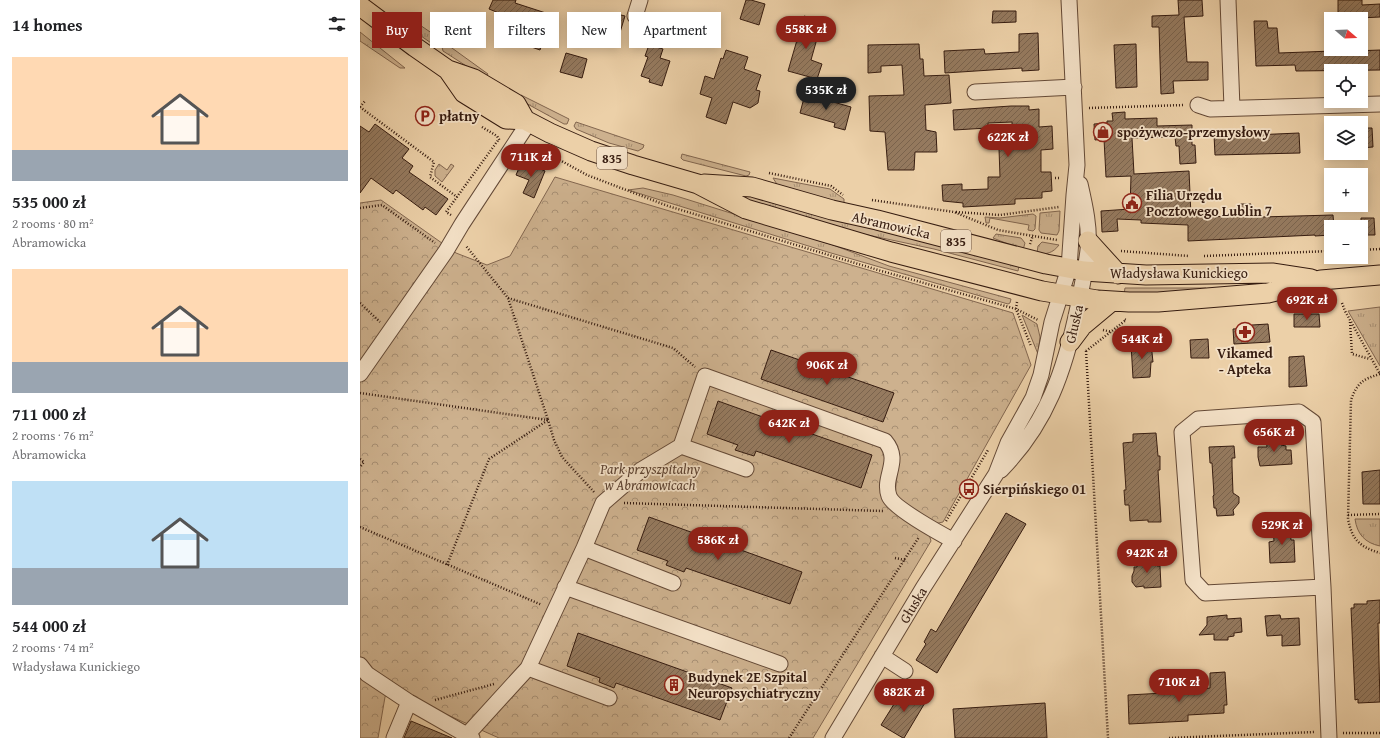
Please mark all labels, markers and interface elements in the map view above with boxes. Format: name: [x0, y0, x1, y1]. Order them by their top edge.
text: 14 homes: [12, 12, 83, 37]
chip: Buy: [372, 12, 422, 48]
chip: Rent: [430, 12, 486, 48]
chip: Filters: [494, 12, 559, 48]
chip: New: [567, 12, 621, 48]
chip: Apartment: [629, 12, 721, 48]
north arrow: [1324, 12, 1368, 56]
map controls: [1324, 12, 1368, 264]
icon: filters: [326, 13, 348, 35]
pin: 558K zł: [769, 16, 843, 50]
text: 558K zł: [785, 19, 827, 38]
button: locate: [1324, 64, 1368, 108]
pin: 535K zł: [789, 77, 863, 111]
text: 535K zł: [805, 80, 847, 99]
icon: home: [144, 83, 216, 155]
parking icon: płatny: [414, 105, 436, 127]
place label: płatny: [439, 106, 480, 126]
button: layers: [1324, 116, 1368, 160]
shop icon: spożywczo-przemysłowy: [1092, 121, 1114, 143]
place label: spożywczo-przemysłowy: [1117, 122, 1271, 142]
pin: 622K zł: [971, 124, 1045, 158]
text: 622K zł: [987, 127, 1029, 146]
pin: 711K zł: [494, 144, 568, 178]
text: 711K zł: [510, 147, 552, 166]
road number: 835: [597, 147, 627, 169]
button: +: [1324, 168, 1368, 212]
place label: Filia Urzędu Pocztowego Lublin 7: [1146, 185, 1272, 221]
text: 535 000 zł: [12, 189, 86, 214]
public building icon: Filia Urzędu Pocztowego Lublin 7: [1121, 192, 1143, 214]
street label: Abramowicka: [850, 206, 933, 244]
text: 2 rooms · 80 m²: [12, 214, 94, 233]
button: −: [1324, 220, 1368, 264]
road number: 835: [941, 230, 971, 252]
text: Abramowicka: [12, 233, 86, 252]
street label: Władysława Kunickiego: [1110, 263, 1248, 283]
pin: 692K zł: [1270, 287, 1344, 321]
text: 692K zł: [1286, 290, 1328, 309]
icon: home: [144, 295, 216, 367]
street label: Głuska: [1060, 302, 1088, 345]
pharmacy icon: Vikamed - Apteka: [1234, 321, 1256, 343]
pin: 544K zł: [1105, 326, 1179, 360]
text: 544K zł: [1121, 329, 1163, 348]
place label: Vikamed - Apteka: [1217, 343, 1273, 379]
pin: 906K zł: [790, 352, 864, 386]
text: 906K zł: [806, 355, 848, 374]
text: 711 000 zł: [12, 401, 86, 426]
pin: 642K zł: [752, 410, 826, 444]
text: 642K zł: [768, 413, 810, 432]
pin: 656K zł: [1237, 419, 1311, 453]
text: 656K zł: [1253, 422, 1295, 441]
text: 2 rooms · 76 m²: [12, 426, 94, 445]
text: Abramowicka: [12, 445, 86, 464]
park label: Park przyszpitalny w Abramowicach: [599, 459, 700, 495]
bus stop icon: Sierpińskiego 01: [958, 478, 980, 500]
place label: Sierpińskiego 01: [983, 479, 1086, 499]
icon: home: [144, 507, 216, 579]
pin: 529K zł: [1245, 512, 1319, 546]
text: 529K zł: [1261, 515, 1303, 534]
pin: 586K zł: [681, 527, 755, 561]
text: 586K zł: [697, 530, 739, 549]
pin: 942K zł: [1110, 540, 1184, 574]
text: 942K zł: [1126, 543, 1168, 562]
street label: Głuska: [894, 583, 932, 627]
text: 544 000 zł: [12, 613, 86, 638]
text: 2 rooms · 74 m²: [12, 638, 94, 657]
text: Władysława Kunickiego: [12, 657, 140, 676]
place label: Budynek 2E Szpital Neuropsychiatryczny: [688, 667, 821, 703]
pin: 710K zł: [1142, 669, 1216, 703]
text: 710K zł: [1158, 672, 1200, 691]
building icon: Budynek 2E Szpital Neuropsychiatryczny: [663, 674, 685, 696]
pin: 882K zł: [867, 679, 941, 713]
text: 882K zł: [883, 682, 925, 701]

